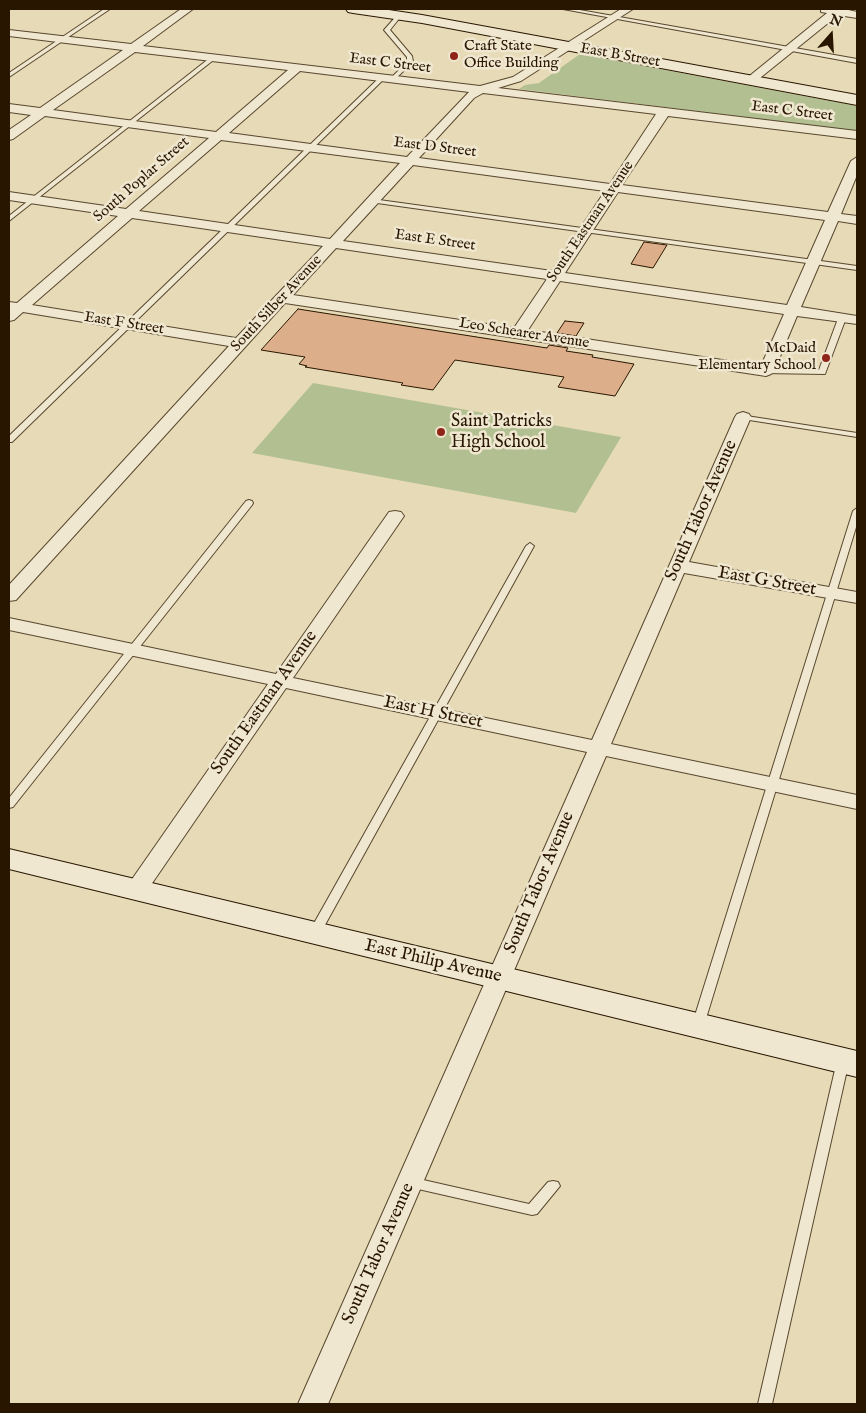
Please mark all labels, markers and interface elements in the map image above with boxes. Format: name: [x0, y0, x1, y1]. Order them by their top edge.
north arrow: [806, 10, 856, 60]
text: N: [827, 10, 845, 31]
place label: Craft State Office Building: [464, 38, 559, 73]
street label: East B Street: [579, 40, 661, 72]
street label: East C Street: [348, 50, 432, 78]
marker: Craft State Office Building: [448, 50, 460, 62]
street label: East C Street: [750, 98, 834, 126]
street label: South Poplar Street: [90, 133, 194, 227]
street label: East D Street: [393, 134, 477, 162]
street label: South Eastman Avenue: [544, 158, 638, 286]
street label: East E Street: [393, 226, 477, 256]
street label: South Silber Avenue: [228, 252, 326, 356]
street label: East F Street: [83, 309, 165, 339]
street label: Leo Schearer Avenue: [458, 315, 590, 353]
place label: McDaid Elementary School: [698, 340, 816, 375]
marker: McDaid Elementary School: [820, 352, 832, 364]
place label: Saint Patricks High School: [451, 411, 552, 454]
marker: Saint Patricks High School: [435, 426, 447, 438]
street label: South Tabor Avenue: [661, 437, 743, 585]
street label: East G Street: [716, 563, 818, 601]
street label: South Eastman Avenue: [207, 627, 323, 779]
street label: East H Street: [381, 692, 485, 734]
street label: South Tabor Avenue: [500, 809, 580, 957]
street label: East Philip Avenue: [362, 936, 504, 988]
street label: South Tabor Avenue: [338, 1180, 420, 1328]

